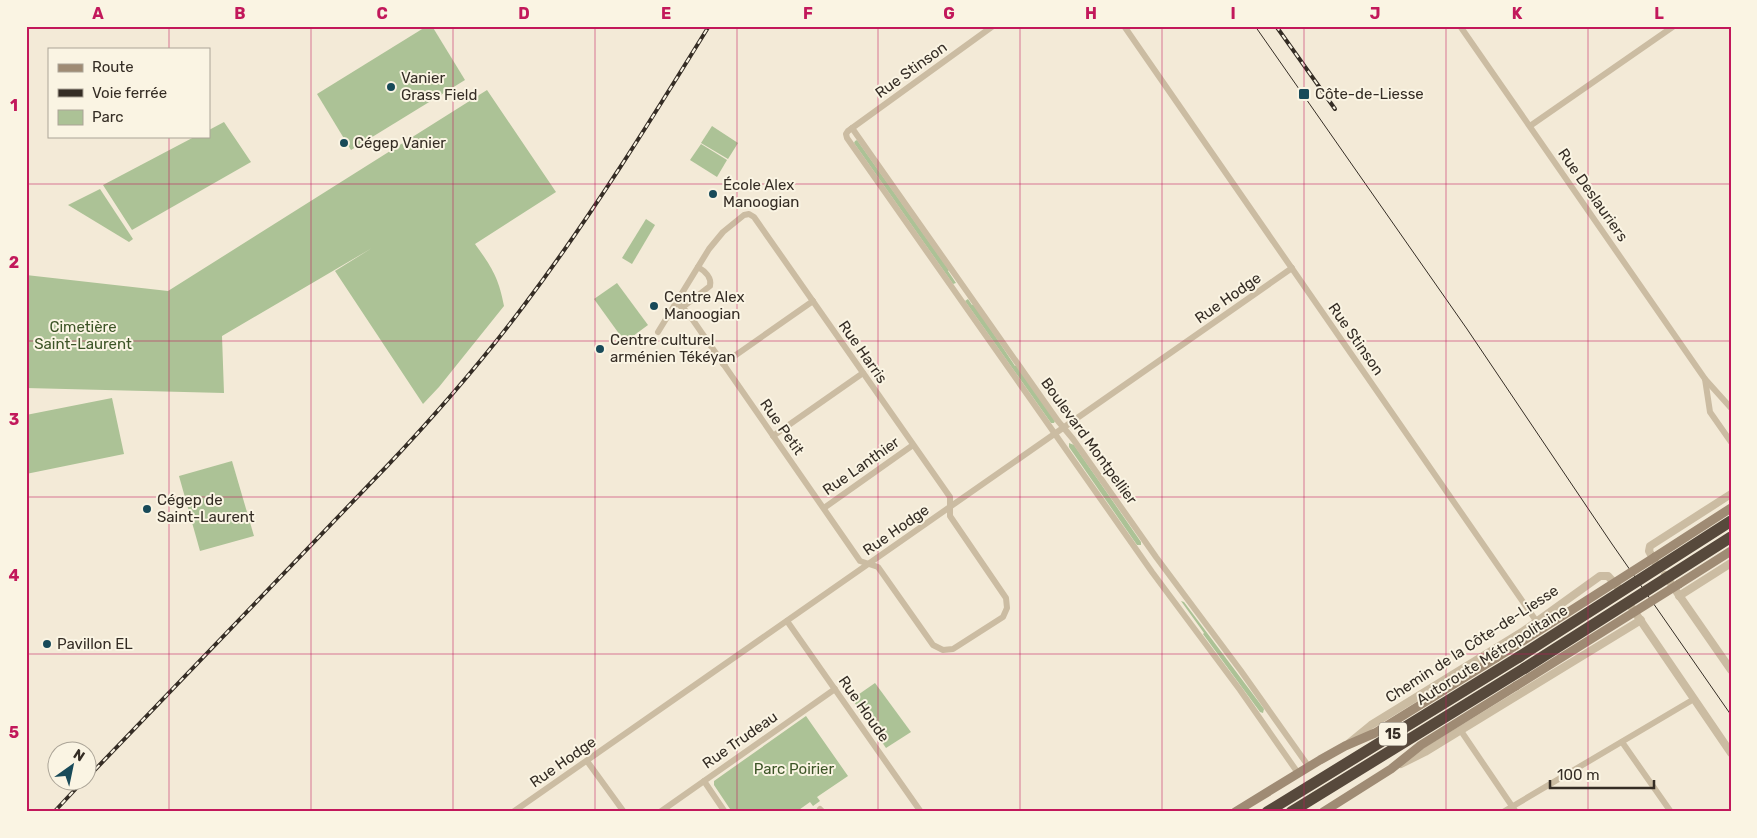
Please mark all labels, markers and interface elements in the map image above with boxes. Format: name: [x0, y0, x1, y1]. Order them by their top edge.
text: A: [92, 4, 104, 23]
text: B: [234, 4, 246, 23]
text: C: [376, 4, 388, 23]
text: D: [518, 4, 530, 23]
text: E: [661, 4, 671, 23]
text: F: [803, 4, 813, 23]
text: G: [943, 4, 955, 23]
text: H: [1085, 4, 1097, 23]
text: I: [1230, 4, 1236, 23]
text: J: [1370, 4, 1380, 23]
text: K: [1512, 4, 1523, 23]
text: L: [1654, 4, 1664, 23]
street label: Rue Stinson: [872, 38, 950, 102]
legend: [48, 48, 210, 138]
text: Route: [92, 58, 134, 76]
place label: Vanier Grass Field: [401, 69, 477, 104]
marker: Vanier Grass Field: [385, 81, 397, 93]
text: Voie ferrée: [92, 84, 167, 102]
place label: Côte-de-Liesse: [1315, 85, 1424, 103]
marker: Côte-de-Liesse: [1297, 87, 1311, 101]
text: 1: [10, 96, 18, 115]
text: Parc: [92, 108, 124, 126]
place label: Cégep Vanier: [354, 134, 446, 152]
marker: Cégep Vanier: [338, 137, 350, 149]
street label: Rue Deslauriers: [1554, 145, 1632, 245]
place label: École Alex Manoogian: [723, 176, 799, 211]
marker: École Alex Manoogian: [707, 188, 719, 200]
text: 2: [9, 253, 19, 272]
street label: Rue Hodge: [1191, 269, 1265, 327]
place label: Centre Alex Manoogian: [664, 288, 745, 323]
street label: Rue Stinson: [1324, 299, 1388, 379]
marker: Centre Alex Manoogian: [648, 300, 660, 312]
street label: Rue Harris: [835, 317, 891, 387]
park label: Cimetière Saint-Laurent: [34, 318, 132, 353]
place label: Centre culturel arménien Tékéyan: [610, 331, 736, 366]
marker: Centre culturel arménien Tékéyan: [594, 343, 606, 355]
street label: Boulevard Montpellier: [1037, 374, 1141, 508]
street label: Rue Petit: [756, 396, 808, 459]
text: 3: [9, 410, 19, 429]
street label: Rue Lanthier: [819, 433, 903, 499]
place label: Cégep de Saint-Laurent: [157, 491, 255, 526]
street label: Rue Hodge: [859, 501, 933, 559]
marker: Cégep de Saint-Laurent: [141, 503, 153, 515]
text: 4: [9, 566, 20, 585]
street label: Chemin de la Côte-de-Liesse: [1382, 581, 1562, 707]
street label: Autoroute Métropolitaine: [1413, 601, 1571, 709]
place label: Pavillon EL: [57, 635, 133, 653]
marker: Pavillon EL: [41, 638, 53, 650]
street label: Rue Houde: [835, 672, 893, 746]
street label: Rue Trudeau: [699, 708, 781, 772]
road number: 15: [1379, 722, 1407, 746]
text: 5: [9, 723, 19, 742]
street label: Rue Hodge: [526, 733, 600, 791]
north arrow: [48, 740, 98, 790]
text: N: [70, 746, 88, 765]
scale bar: [1550, 758, 1653, 790]
park label: Parc Poirier: [754, 760, 835, 778]
text: 100 m: [1557, 766, 1599, 784]

